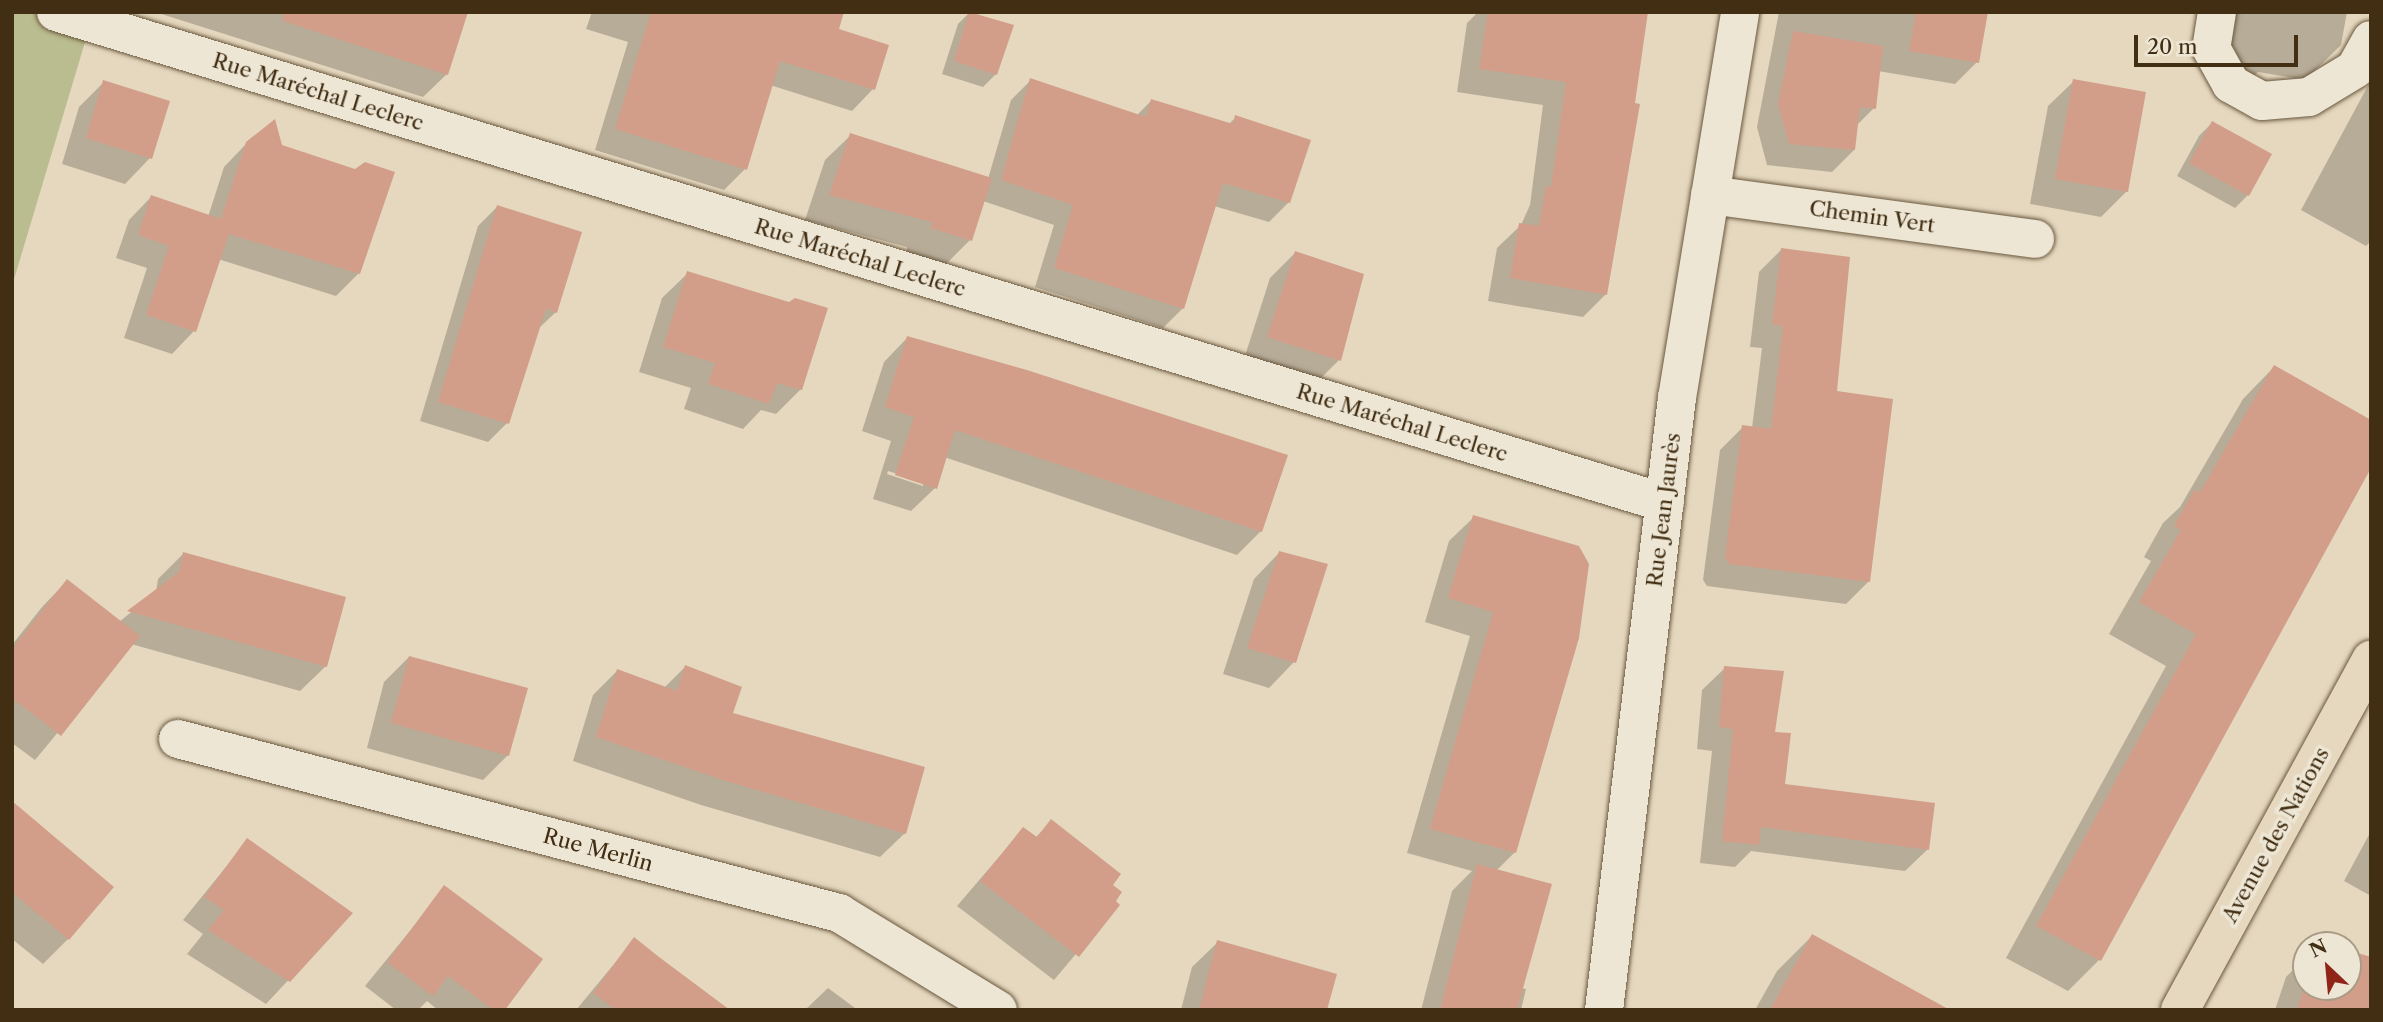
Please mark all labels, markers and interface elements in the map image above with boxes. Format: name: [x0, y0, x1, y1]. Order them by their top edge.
scale bar: [2138, 21, 2302, 65]
text: 20 m: [2147, 34, 2198, 59]
street label: Rue Maréchal Leclerc: [209, 48, 427, 136]
street label: Chemin Vert: [1807, 196, 1937, 238]
street label: Rue Maréchal Leclerc: [751, 214, 969, 302]
street label: Rue Maréchal Leclerc: [1293, 379, 1511, 467]
street label: Rue Jean Jaurès: [1642, 432, 1686, 588]
street label: Avenue des Nations: [2217, 743, 2335, 927]
street label: Rue Merlin: [540, 823, 656, 877]
north arrow: [2292, 931, 2362, 1001]
text: N: [2306, 935, 2331, 962]

